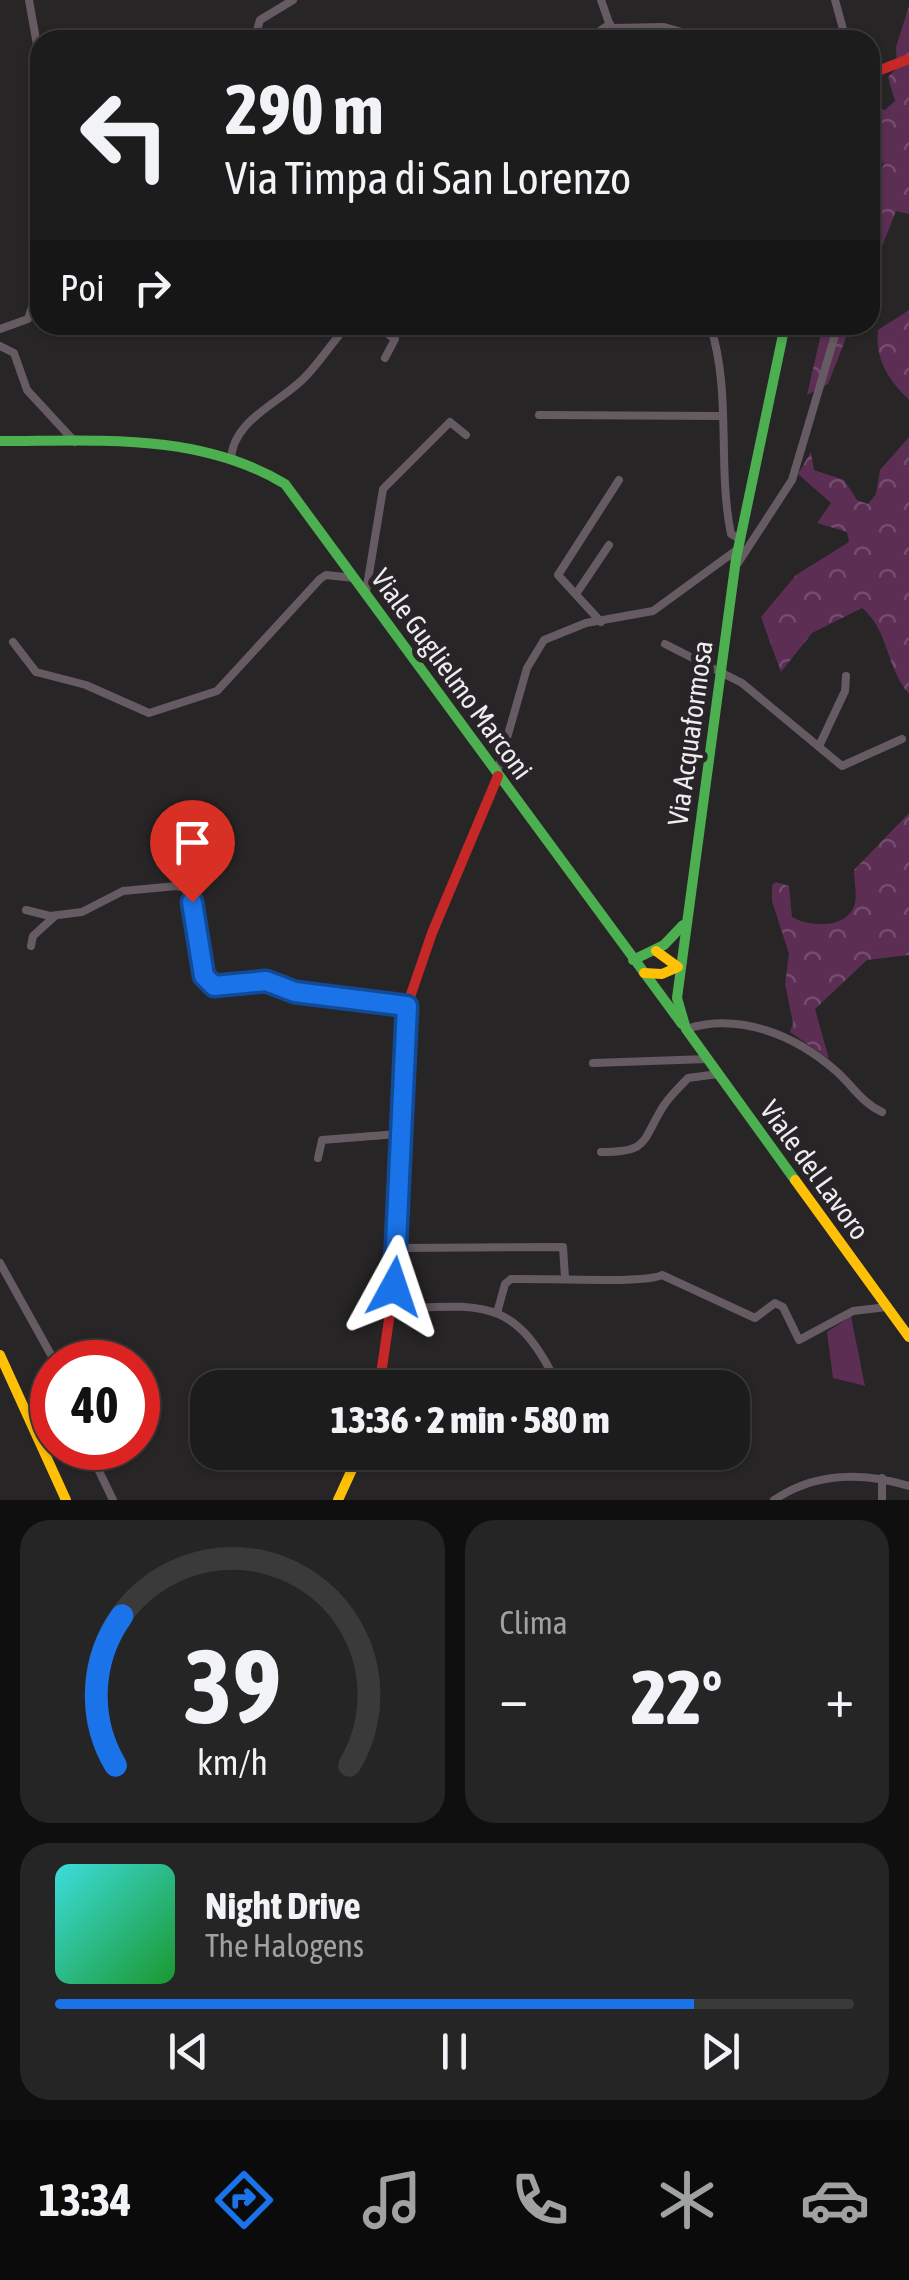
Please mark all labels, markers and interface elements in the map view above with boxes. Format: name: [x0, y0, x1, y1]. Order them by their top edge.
text: 290 m: [225, 69, 384, 149]
icon: left: [60, 70, 190, 200]
text: Via Timpa di San Lorenzo: [225, 152, 631, 204]
icon: right: [125, 260, 180, 315]
text: Poi: [60, 266, 105, 309]
street label: Viale Guglielmo Marconi: [365, 563, 539, 785]
street label: Via Acquaformosa: [661, 639, 719, 827]
pin: [150, 800, 235, 903]
icon: arrive: [165, 815, 220, 870]
street label: Viale del Lavoro: [754, 1094, 876, 1246]
position arrow: [342, 1235, 446, 1339]
speed limit sign: 40: [30, 1340, 160, 1470]
text: 13:36 · 2 min · 580 m: [330, 1398, 610, 1441]
text: Clima: [500, 1604, 568, 1641]
text: 39: [183, 1626, 281, 1745]
text: 22°: [631, 1654, 722, 1740]
text: −: [500, 1666, 528, 1729]
text: +: [825, 1666, 854, 1729]
text: km/h: [197, 1742, 268, 1783]
text: Night Drive: [205, 1884, 361, 1927]
text: The Halogens: [205, 1927, 364, 1964]
icon: previous: [161, 2024, 216, 2079]
icon: pause: [427, 2024, 482, 2079]
icon: next: [693, 2024, 748, 2079]
icon: directions: [209, 2165, 279, 2235]
icon: music: [357, 2165, 427, 2235]
icon: phone: [505, 2165, 575, 2235]
icon: climate: [652, 2165, 722, 2235]
icon: car: [800, 2165, 870, 2235]
text: 13:34: [39, 2174, 131, 2226]

